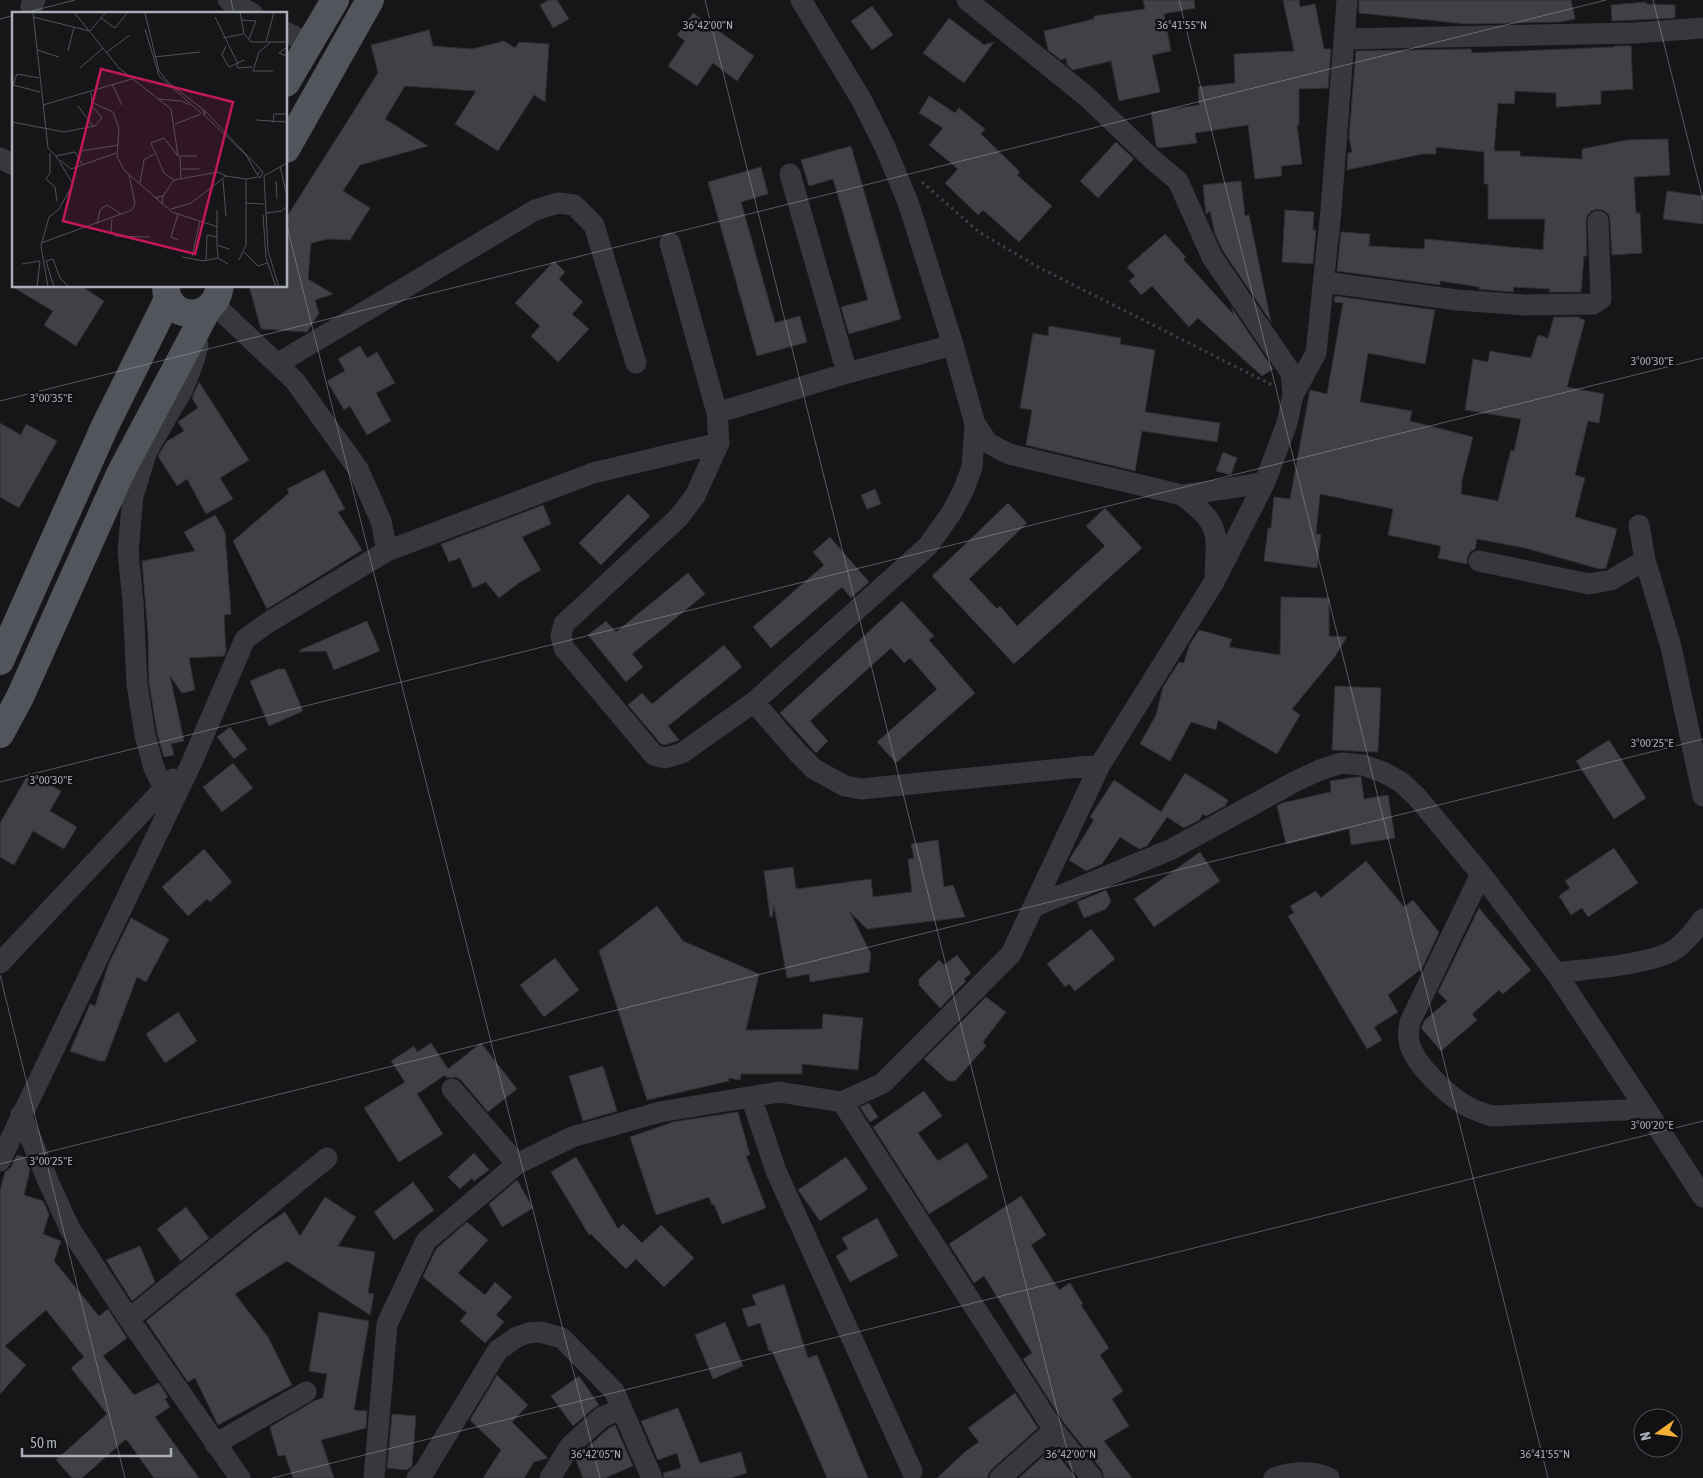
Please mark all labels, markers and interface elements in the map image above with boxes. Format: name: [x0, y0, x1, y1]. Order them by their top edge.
inset map: [12, 12, 288, 288]
text: 36°42'00"N: [683, 18, 733, 32]
text: 36°41'55"N: [1157, 18, 1207, 32]
text: 3°00'30"E: [1631, 354, 1673, 368]
text: 3°00'35"E: [30, 391, 72, 405]
text: 3°00'25"E: [1631, 736, 1673, 750]
text: 3°00'30"E: [30, 773, 72, 787]
text: 3°00'20"E: [1631, 1118, 1673, 1132]
text: 3°00'25"E: [30, 1154, 72, 1168]
north arrow: [1633, 1408, 1683, 1458]
scale bar: [22, 1426, 171, 1458]
text: N: [1637, 1430, 1654, 1442]
text: 50 m: [30, 1434, 57, 1451]
text: 36°42'05"N: [571, 1447, 621, 1461]
text: 36°42'00"N: [1046, 1447, 1096, 1461]
text: 36°41'55"N: [1520, 1447, 1570, 1461]

